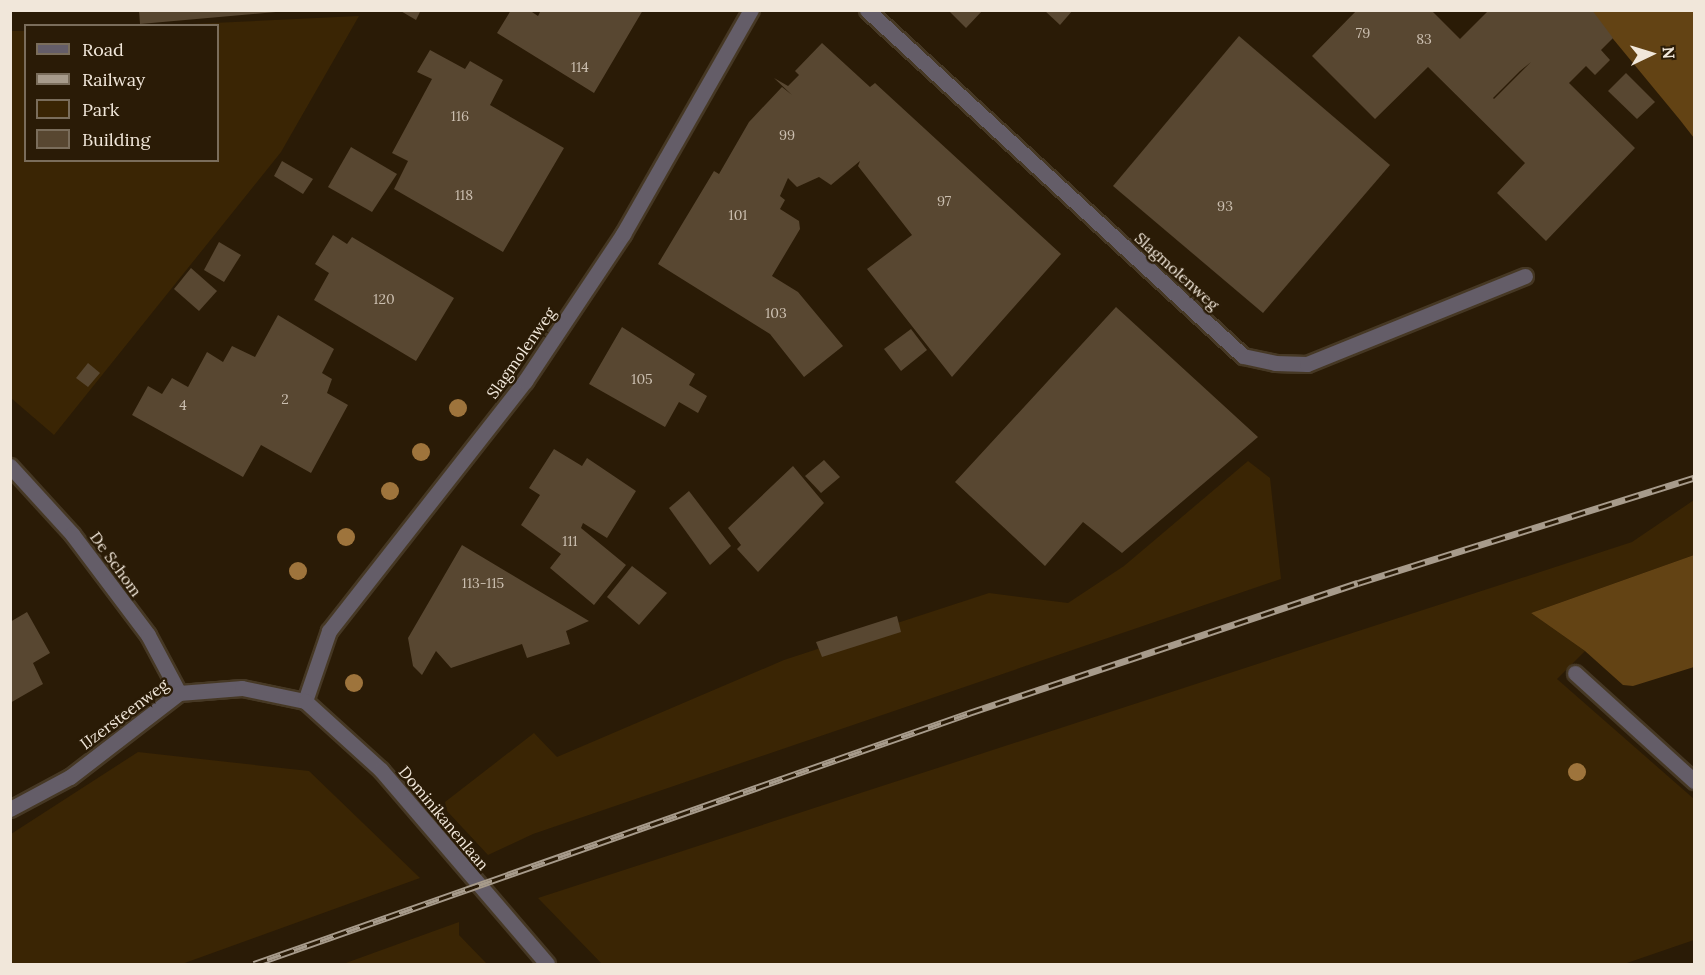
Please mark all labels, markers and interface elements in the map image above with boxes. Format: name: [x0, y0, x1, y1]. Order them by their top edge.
legend: [24, 24, 219, 162]
north arrow: [1621, 24, 1681, 84]
house number: 79: [1356, 25, 1370, 41]
house number: 83: [1416, 31, 1432, 47]
text: Road: [82, 38, 124, 61]
text: N: [1659, 46, 1679, 60]
house number: 114: [571, 59, 589, 75]
text: Railway: [82, 68, 145, 91]
text: Park: [82, 98, 119, 121]
house number: 116: [451, 108, 469, 124]
house number: 99: [779, 127, 795, 143]
text: Building: [82, 128, 150, 151]
house number: 118: [455, 187, 473, 203]
house number: 97: [937, 193, 951, 209]
house number: 93: [1217, 198, 1233, 214]
house number: 101: [729, 207, 747, 223]
street label: Slagmolenweg: [1131, 228, 1223, 314]
house number: 120: [373, 291, 395, 307]
street label: Slagmolenweg: [483, 304, 559, 402]
house number: 103: [765, 305, 787, 321]
house number: 105: [631, 371, 653, 387]
house number: 2: [281, 391, 289, 407]
house number: 4: [179, 397, 187, 413]
street label: De Schom: [86, 528, 146, 600]
house number: 111: [562, 533, 578, 549]
house number: 113-115: [462, 575, 504, 591]
street label: IJzersteenweg: [76, 675, 172, 753]
street label: Dominikanenlaan: [395, 762, 493, 874]

